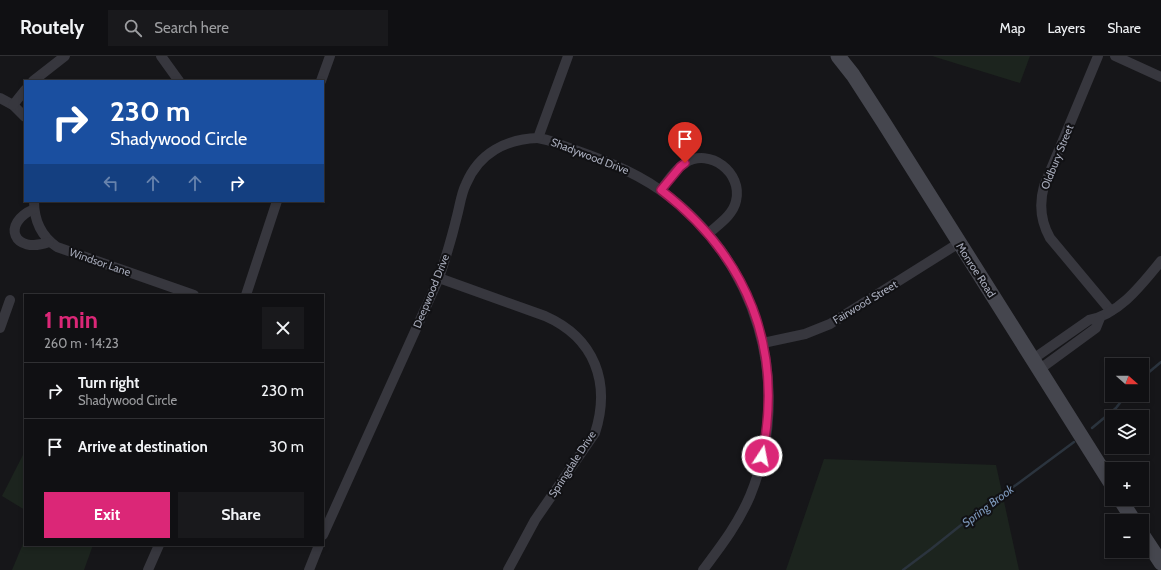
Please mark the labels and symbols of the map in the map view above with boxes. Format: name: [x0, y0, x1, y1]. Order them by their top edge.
pin: [668, 122, 702, 163]
street label: Oldbury Street: [1038, 122, 1076, 191]
street label: Shadywood Drive: [549, 135, 631, 177]
street label: Monroe Road: [953, 240, 999, 300]
street label: Windsor Lane: [67, 245, 133, 279]
street label: Deepwood Drive: [410, 252, 452, 330]
street label: Fairwood Street: [830, 277, 900, 327]
north arrow: [1105, 358, 1149, 402]
street label: Springdale Drive: [545, 428, 599, 500]
position arrow: [741, 435, 783, 477]
water label: Spring Brook: [959, 481, 1017, 530]

